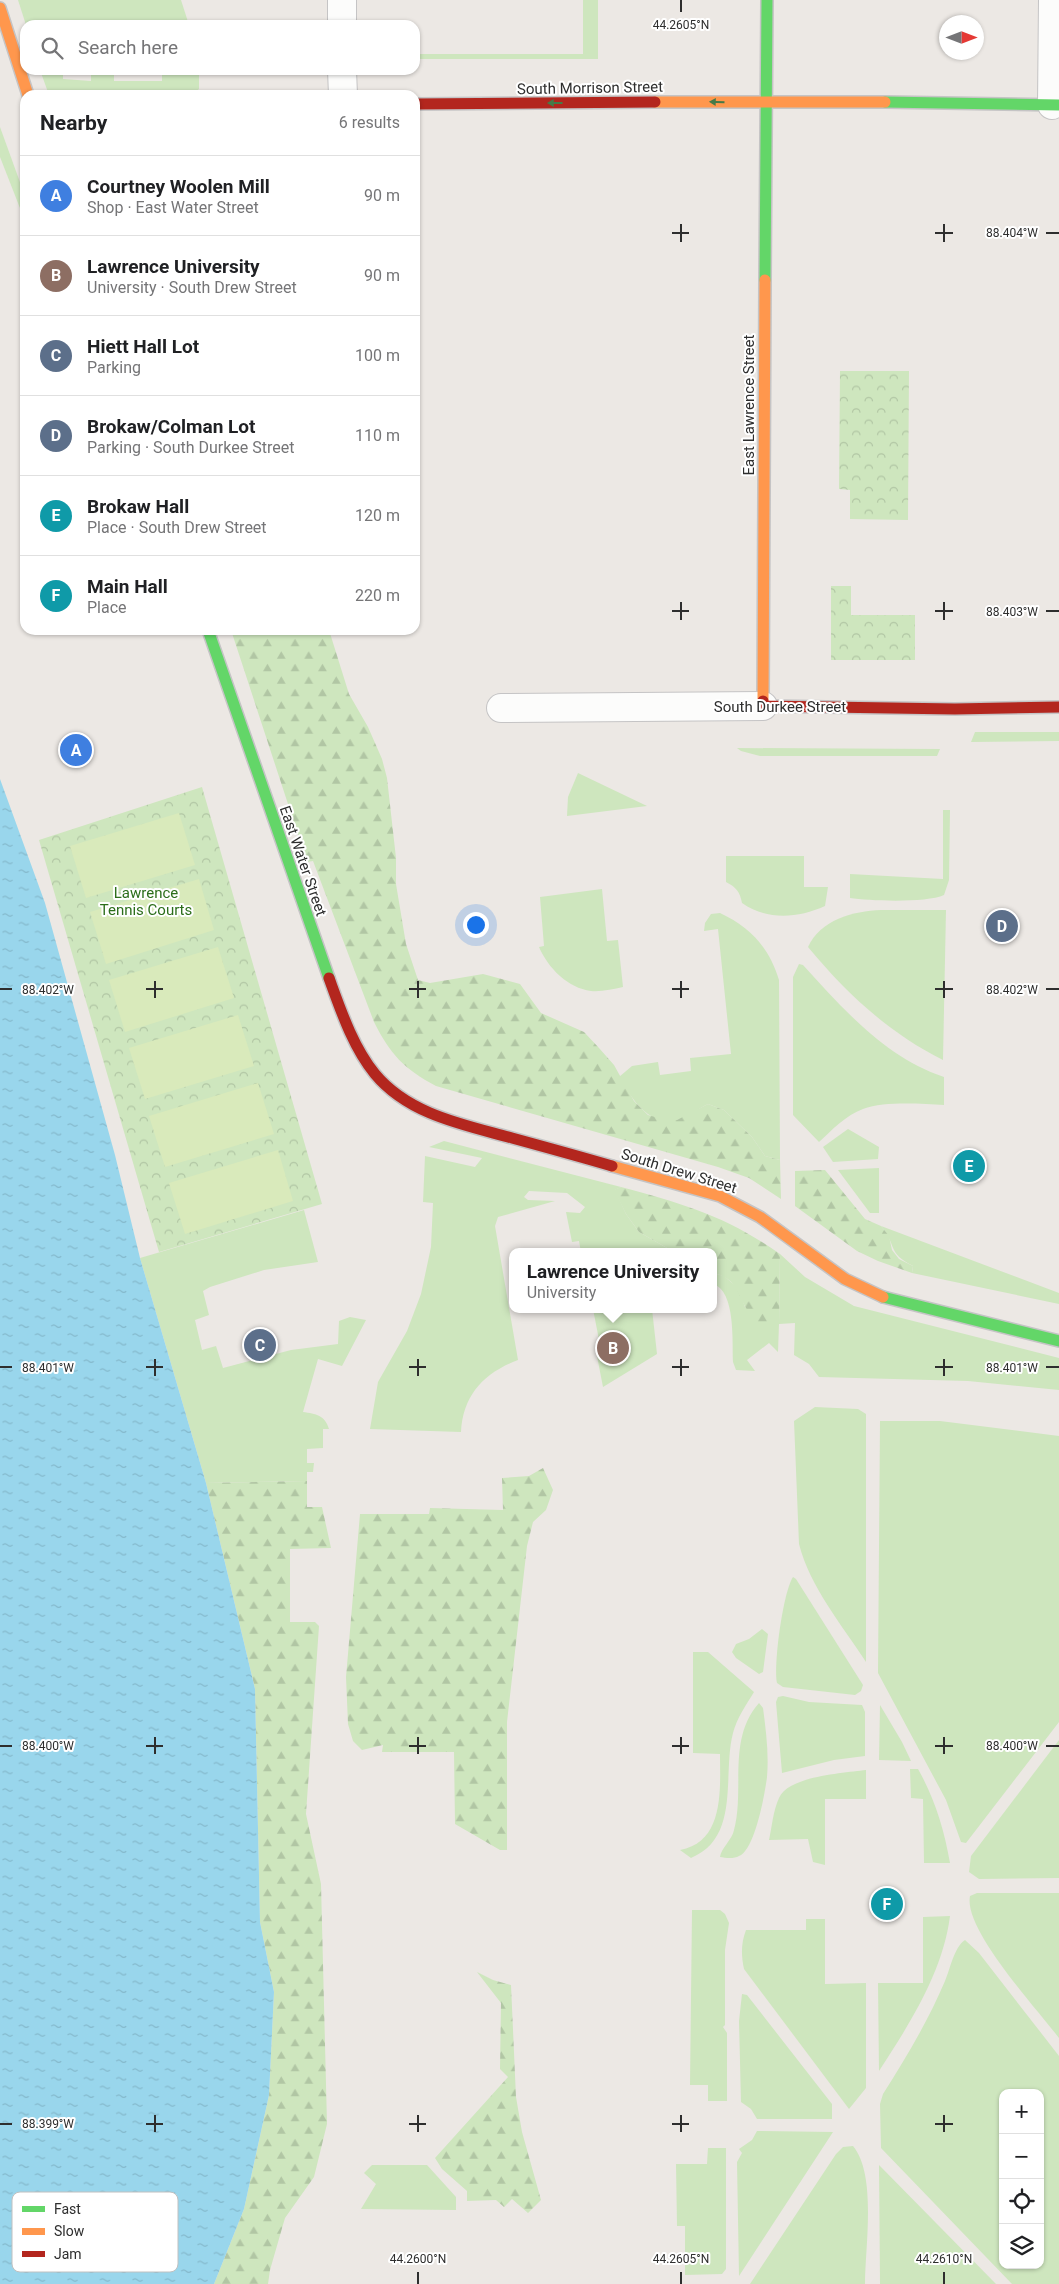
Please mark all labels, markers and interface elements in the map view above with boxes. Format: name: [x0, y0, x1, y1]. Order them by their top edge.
north arrow: [939, 15, 984, 60]
text: 44.2605°N: [653, 18, 709, 32]
search box: [20, 20, 420, 75]
icon: search: [38, 34, 66, 62]
text: Search here: [78, 36, 178, 59]
street label: South Morrison Street: [517, 78, 663, 98]
one-way arrow: [709, 98, 725, 106]
one-way arrow: [547, 99, 563, 107]
text: Nearby: [40, 111, 107, 135]
text: 6 results: [339, 113, 400, 132]
text: Courtney Woolen Mill: [87, 175, 270, 198]
text: A: [51, 186, 61, 205]
text: 90 m: [364, 186, 400, 205]
text: Shop · East Water Street: [87, 198, 259, 217]
text: 88.404°W: [986, 226, 1038, 240]
text: Lawrence University: [87, 255, 260, 278]
text: B: [51, 266, 61, 285]
text: 90 m: [364, 266, 400, 285]
text: University · South Drew Street: [87, 278, 297, 297]
street label: East Lawrence Street: [740, 334, 758, 475]
text: Hiett Hall Lot: [87, 335, 199, 358]
text: C: [51, 346, 61, 365]
text: 100 m: [355, 346, 400, 365]
text: Parking: [87, 358, 141, 377]
text: Brokaw/Colman Lot: [87, 415, 255, 438]
text: D: [51, 426, 61, 445]
text: 110 m: [355, 426, 400, 445]
text: Parking · South Durkee Street: [87, 438, 294, 457]
text: Brokaw Hall: [87, 495, 189, 518]
text: E: [52, 506, 61, 525]
text: 120 m: [355, 506, 400, 525]
text: Place · South Drew Street: [87, 518, 267, 537]
text: Main Hall: [87, 575, 168, 598]
text: F: [52, 586, 60, 605]
text: 220 m: [355, 586, 400, 605]
text: Place: [87, 598, 127, 617]
text: 88.403°W: [986, 605, 1038, 619]
street label: South Durkee Street: [714, 698, 846, 716]
pin: A: [60, 731, 92, 769]
street label: East Water Street: [276, 803, 330, 919]
park label: Lawrence Tennis Courts: [100, 884, 192, 919]
pin: D: [986, 907, 1018, 945]
your location: [463, 912, 489, 938]
text: 88.402°W: [22, 983, 74, 997]
text: 88.402°W: [986, 983, 1038, 997]
street label: South Drew Street: [619, 1145, 739, 1197]
pin: E: [953, 1147, 985, 1185]
popup: [509, 1248, 717, 1313]
text: Lawrence University: [527, 1260, 699, 1283]
text: University: [527, 1283, 596, 1302]
pin: C: [244, 1326, 276, 1364]
pin: B: [597, 1329, 629, 1367]
text: 88.401°W: [22, 1361, 74, 1375]
text: 88.401°W: [986, 1361, 1038, 1375]
text: 88.400°W: [22, 1739, 74, 1753]
text: 88.400°W: [986, 1739, 1038, 1753]
pin: F: [871, 1885, 903, 1923]
map controls: [999, 2089, 1044, 2269]
button: +: [999, 2089, 1044, 2134]
text: 88.399°W: [22, 2117, 74, 2131]
button: −: [999, 2134, 1044, 2179]
button: locate: [999, 2179, 1044, 2224]
legend: [12, 2192, 178, 2272]
text: Fast: [54, 2201, 81, 2217]
text: Slow: [54, 2223, 85, 2239]
button: layers: [999, 2224, 1044, 2269]
text: Jam: [54, 2246, 82, 2262]
text: 44.2600°N: [390, 2252, 446, 2266]
text: 44.2605°N: [653, 2252, 709, 2266]
text: 44.2610°N: [916, 2252, 972, 2266]

